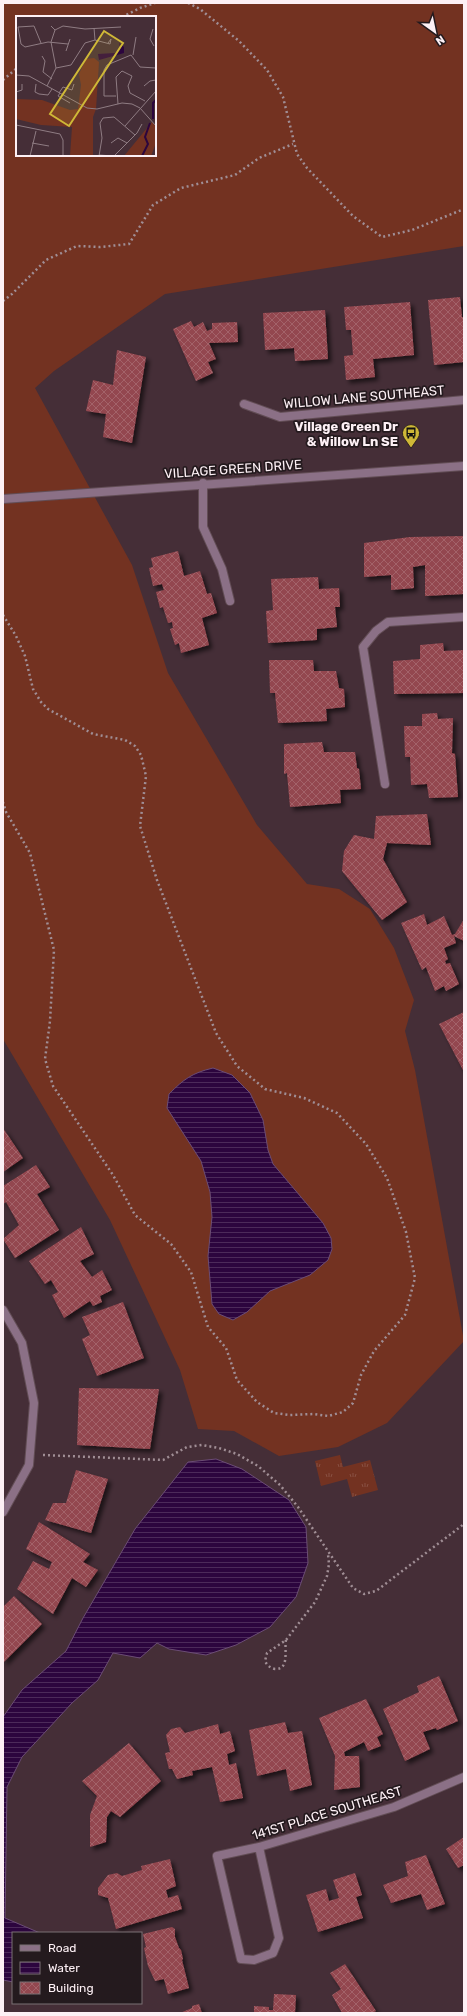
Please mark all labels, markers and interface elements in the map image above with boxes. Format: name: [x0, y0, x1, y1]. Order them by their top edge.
north arrow: [415, 12, 455, 52]
inset map: [16, 16, 156, 156]
text: N: [433, 32, 447, 48]
street label: WILLOW LANE SOUTHEAST: [283, 382, 446, 412]
place label: Village Green Dr & Willow Ln SE: [295, 419, 398, 449]
bus stop icon: Village Green Dr & Willow Ln SE: [401, 423, 421, 448]
street label: VILLAGE GREEN DRIVE: [164, 457, 302, 481]
street label: 141ST PLACE SOUTHEAST: [250, 1783, 404, 1843]
legend: [12, 1932, 142, 2004]
text: Road: [48, 1941, 76, 1955]
text: Water: [48, 1961, 80, 1975]
text: Building: [48, 1981, 94, 1995]

